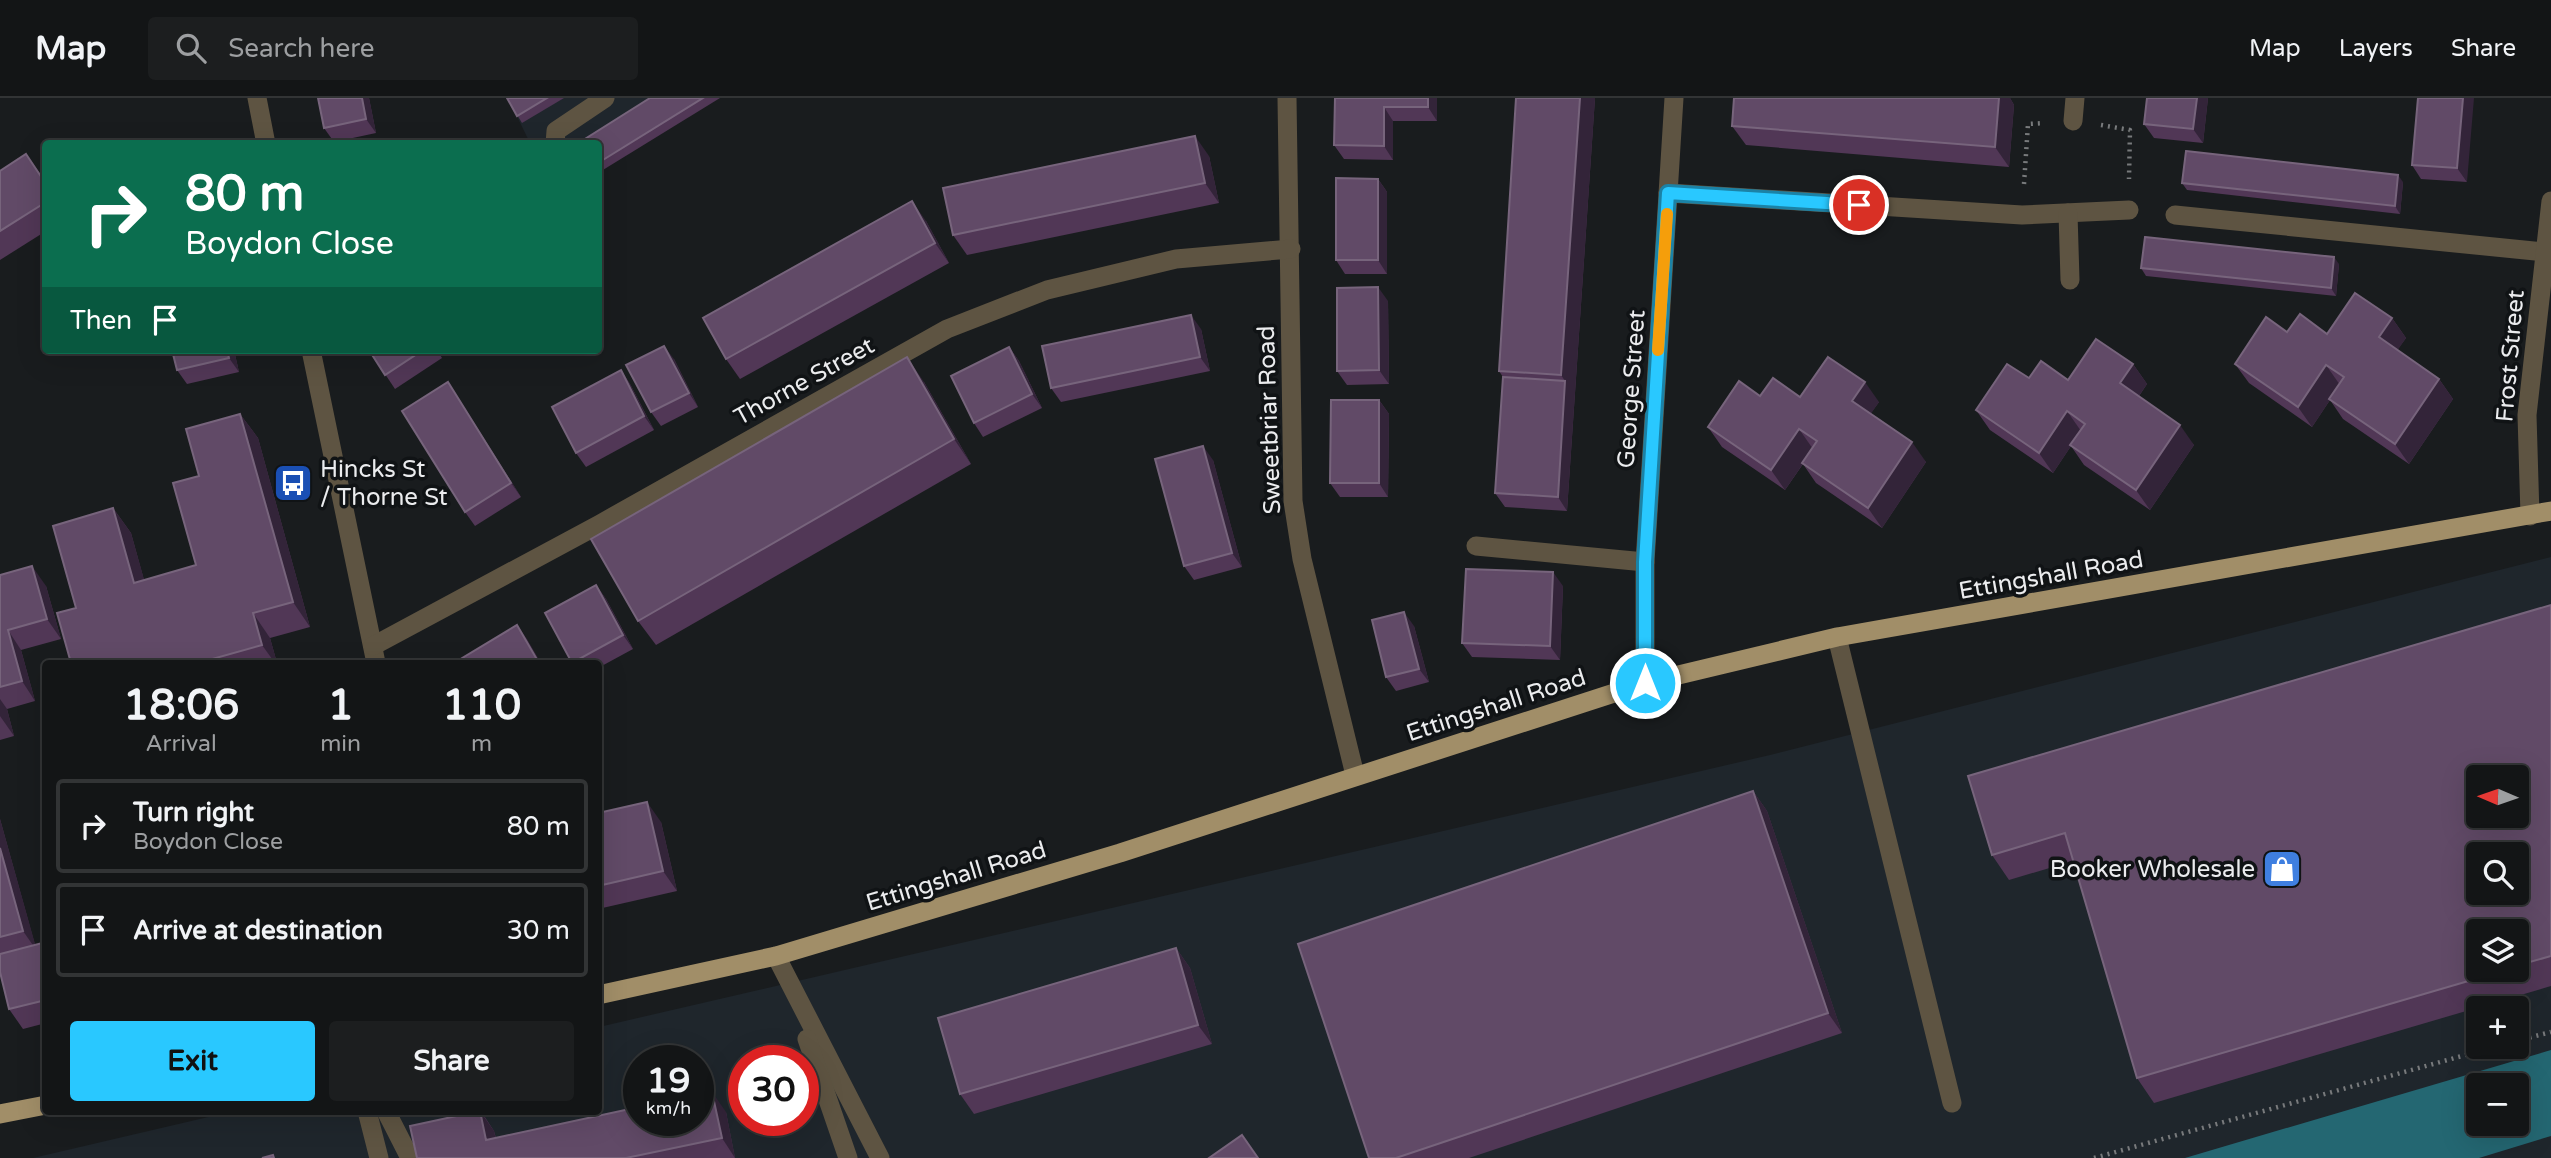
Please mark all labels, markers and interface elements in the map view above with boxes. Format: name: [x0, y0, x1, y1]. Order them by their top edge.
search box: [148, 17, 638, 80]
text: Map: [35, 29, 106, 68]
icon: search: [172, 29, 210, 67]
text: Search here: [228, 33, 374, 64]
text: Map: [2249, 34, 2301, 63]
text: Layers: [2339, 34, 2413, 63]
text: Share: [2451, 34, 2516, 63]
text: 80 m: [185, 165, 304, 224]
icon: right: [70, 168, 161, 259]
pin: [1829, 175, 1889, 235]
icon: arrive: [1840, 186, 1878, 224]
text: Boydon Close: [185, 225, 394, 263]
street label: Frost Street: [2490, 289, 2531, 423]
icon: arrive: [146, 301, 184, 339]
text: Then: [70, 305, 132, 336]
street label: George Street: [1611, 309, 1652, 469]
street label: Sweetbriar Road: [1252, 325, 1287, 515]
street label: Thorne Street: [729, 331, 879, 432]
place label: Hincks St / Thorne St: [320, 455, 448, 512]
bus stop icon: Hincks St / Thorne St: [272, 462, 314, 504]
street label: Ettingshall Road: [1956, 545, 2146, 606]
position arrow: [1608, 646, 1682, 720]
street label: Ettingshall Road: [1403, 663, 1590, 748]
text: 18:06: [123, 680, 239, 731]
text: 1: [327, 680, 354, 731]
text: 110: [442, 680, 521, 731]
text: Arrival: [146, 730, 217, 758]
text: min: [320, 730, 361, 758]
text: m: [471, 730, 492, 758]
north arrow: [2466, 765, 2529, 828]
map controls: [2466, 765, 2529, 1136]
text: Turn right: [133, 797, 254, 828]
icon: right: [74, 807, 112, 845]
text: 80 m: [507, 811, 570, 842]
text: Boydon Close: [133, 828, 283, 856]
street label: Ettingshall Road: [862, 835, 1050, 918]
button: search: [2466, 842, 2529, 905]
shop icon: Booker Wholesale: [2261, 848, 2303, 890]
place label: Booker Wholesale: [2050, 855, 2255, 884]
icon: arrive: [74, 911, 112, 949]
text: Arrive at destination: [133, 915, 383, 946]
text: 30 m: [507, 915, 570, 946]
button: layers: [2466, 919, 2529, 982]
button: +: [2466, 996, 2529, 1059]
button: Exit: [70, 1021, 315, 1101]
button: Share: [329, 1021, 574, 1101]
speed limit sign: 30: [728, 1045, 819, 1136]
text: 19: [647, 1060, 690, 1102]
button: −: [2466, 1073, 2529, 1136]
text: km/h: [646, 1097, 691, 1119]

